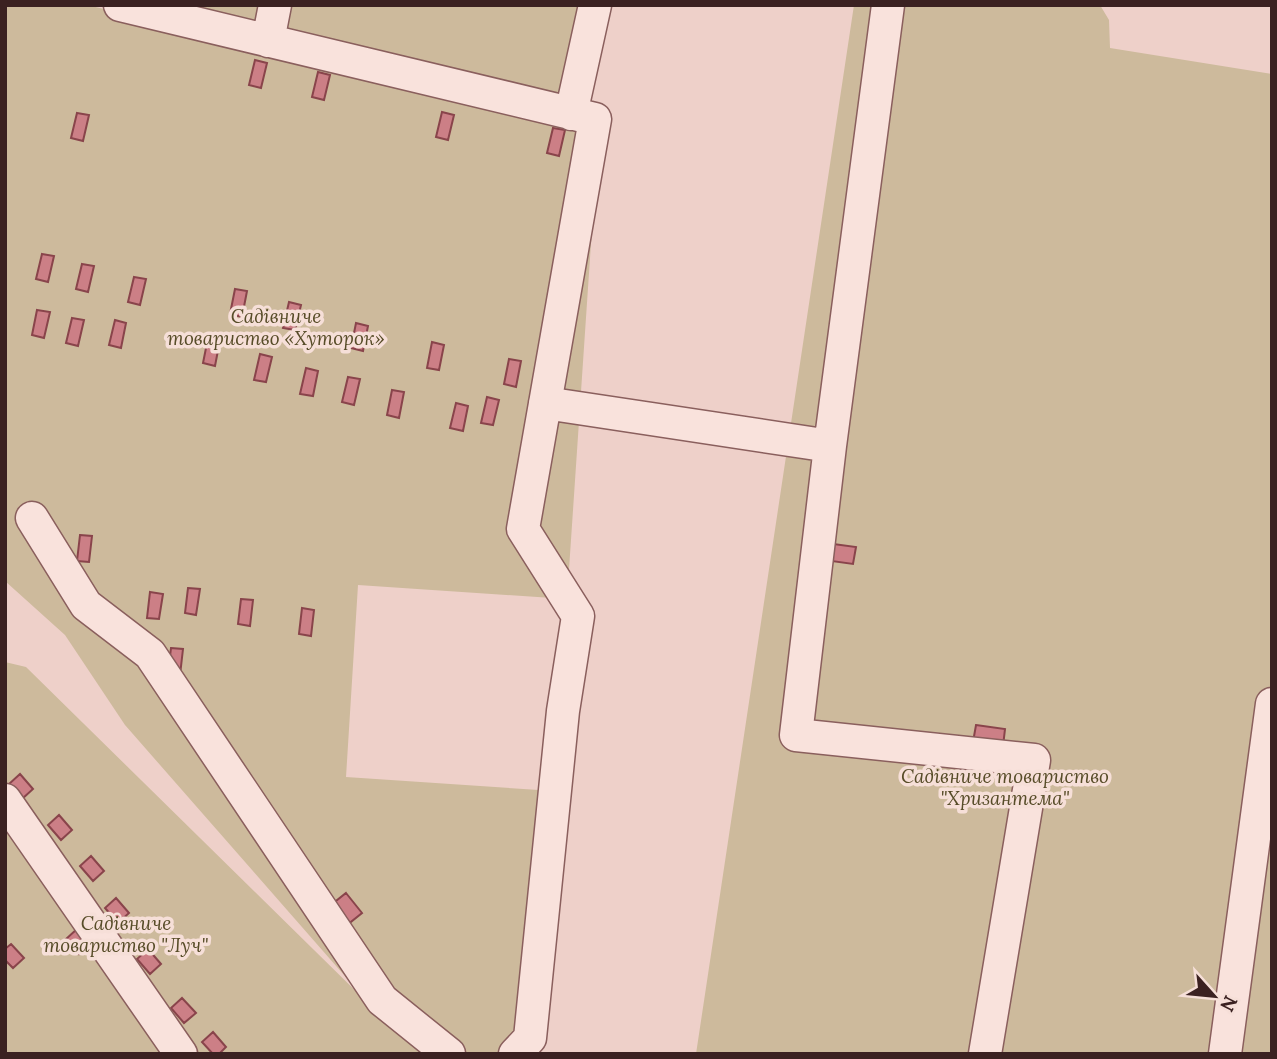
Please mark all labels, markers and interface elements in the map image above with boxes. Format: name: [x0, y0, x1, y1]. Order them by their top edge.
park label: Садівниче товариство «Хуторок»: [167, 304, 385, 350]
park label: Садівниче товариство "Хризантема": [901, 764, 1109, 810]
park label: Садівниче товариство "Луч": [44, 911, 209, 957]
north arrow: [1179, 961, 1249, 1031]
text: N: [1215, 992, 1243, 1016]

